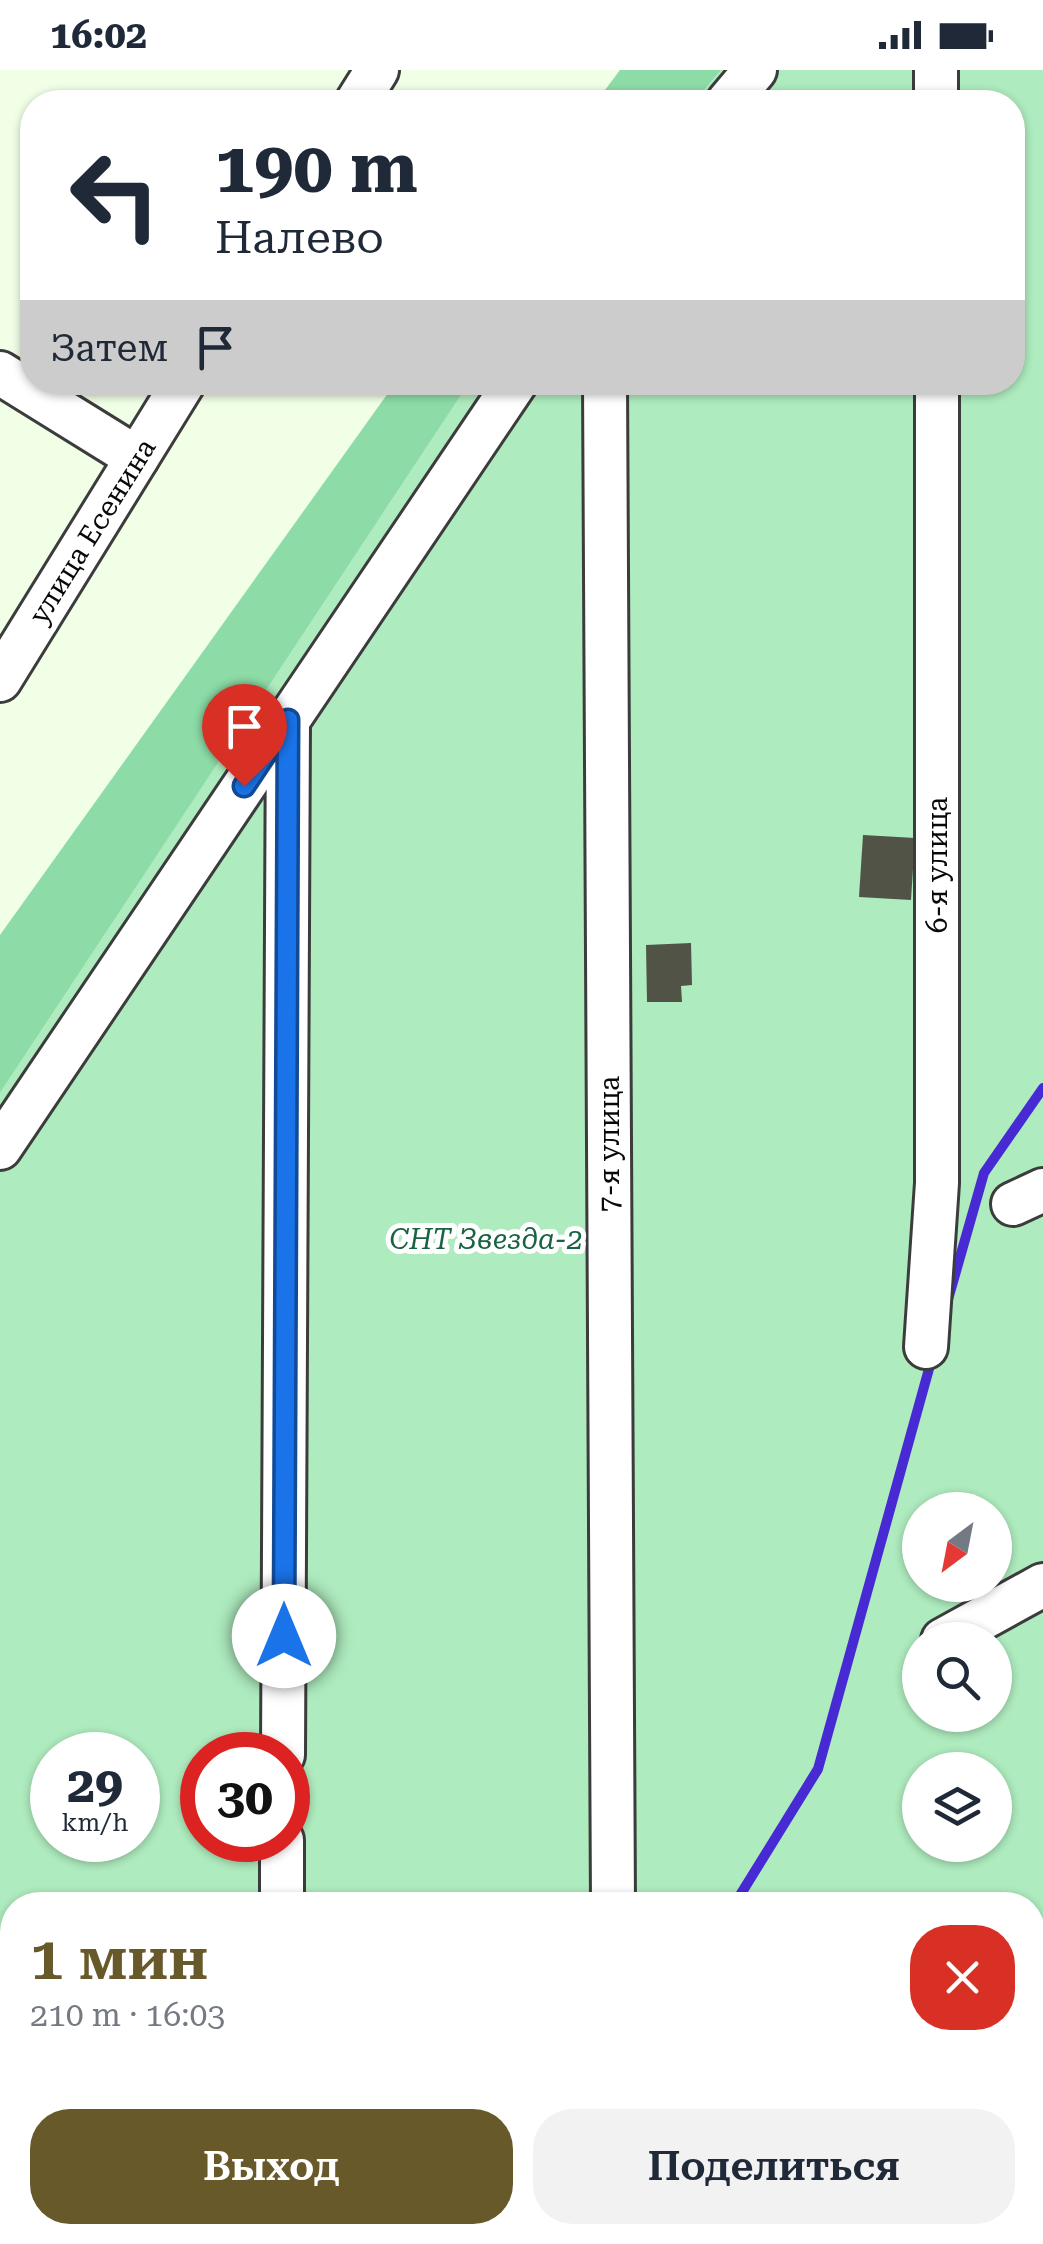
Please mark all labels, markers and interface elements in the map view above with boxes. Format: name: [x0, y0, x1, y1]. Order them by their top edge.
text: 16:02: [50, 13, 147, 57]
text: 190 m: [215, 127, 418, 209]
icon: left: [50, 130, 180, 260]
text: Налево: [215, 211, 384, 264]
icon: arrive: [188, 320, 243, 375]
text: Затем: [50, 326, 168, 370]
street label: улица Есенина: [22, 433, 163, 630]
pin: [202, 684, 287, 787]
icon: arrive: [217, 699, 272, 754]
street label: 6-я улица: [921, 797, 954, 933]
street label: 7-я улица: [593, 1076, 626, 1212]
park label: СНТ Звезда-2: [389, 1223, 583, 1256]
north arrow: [902, 1492, 1012, 1602]
map controls: [902, 1492, 1012, 1862]
position arrow: [232, 1584, 336, 1688]
button: search: [902, 1622, 1012, 1732]
speed limit sign: 30: [180, 1732, 310, 1862]
button: layers: [902, 1752, 1012, 1862]
text: 29: [67, 1756, 123, 1814]
text: km/h: [62, 1808, 128, 1837]
text: 1 мин: [30, 1923, 208, 1994]
button: close: [910, 1925, 1015, 2030]
text: 210 m · 16:03: [30, 1996, 225, 2034]
button: Выход: [30, 2109, 513, 2224]
button: Поделиться: [533, 2109, 1015, 2224]

